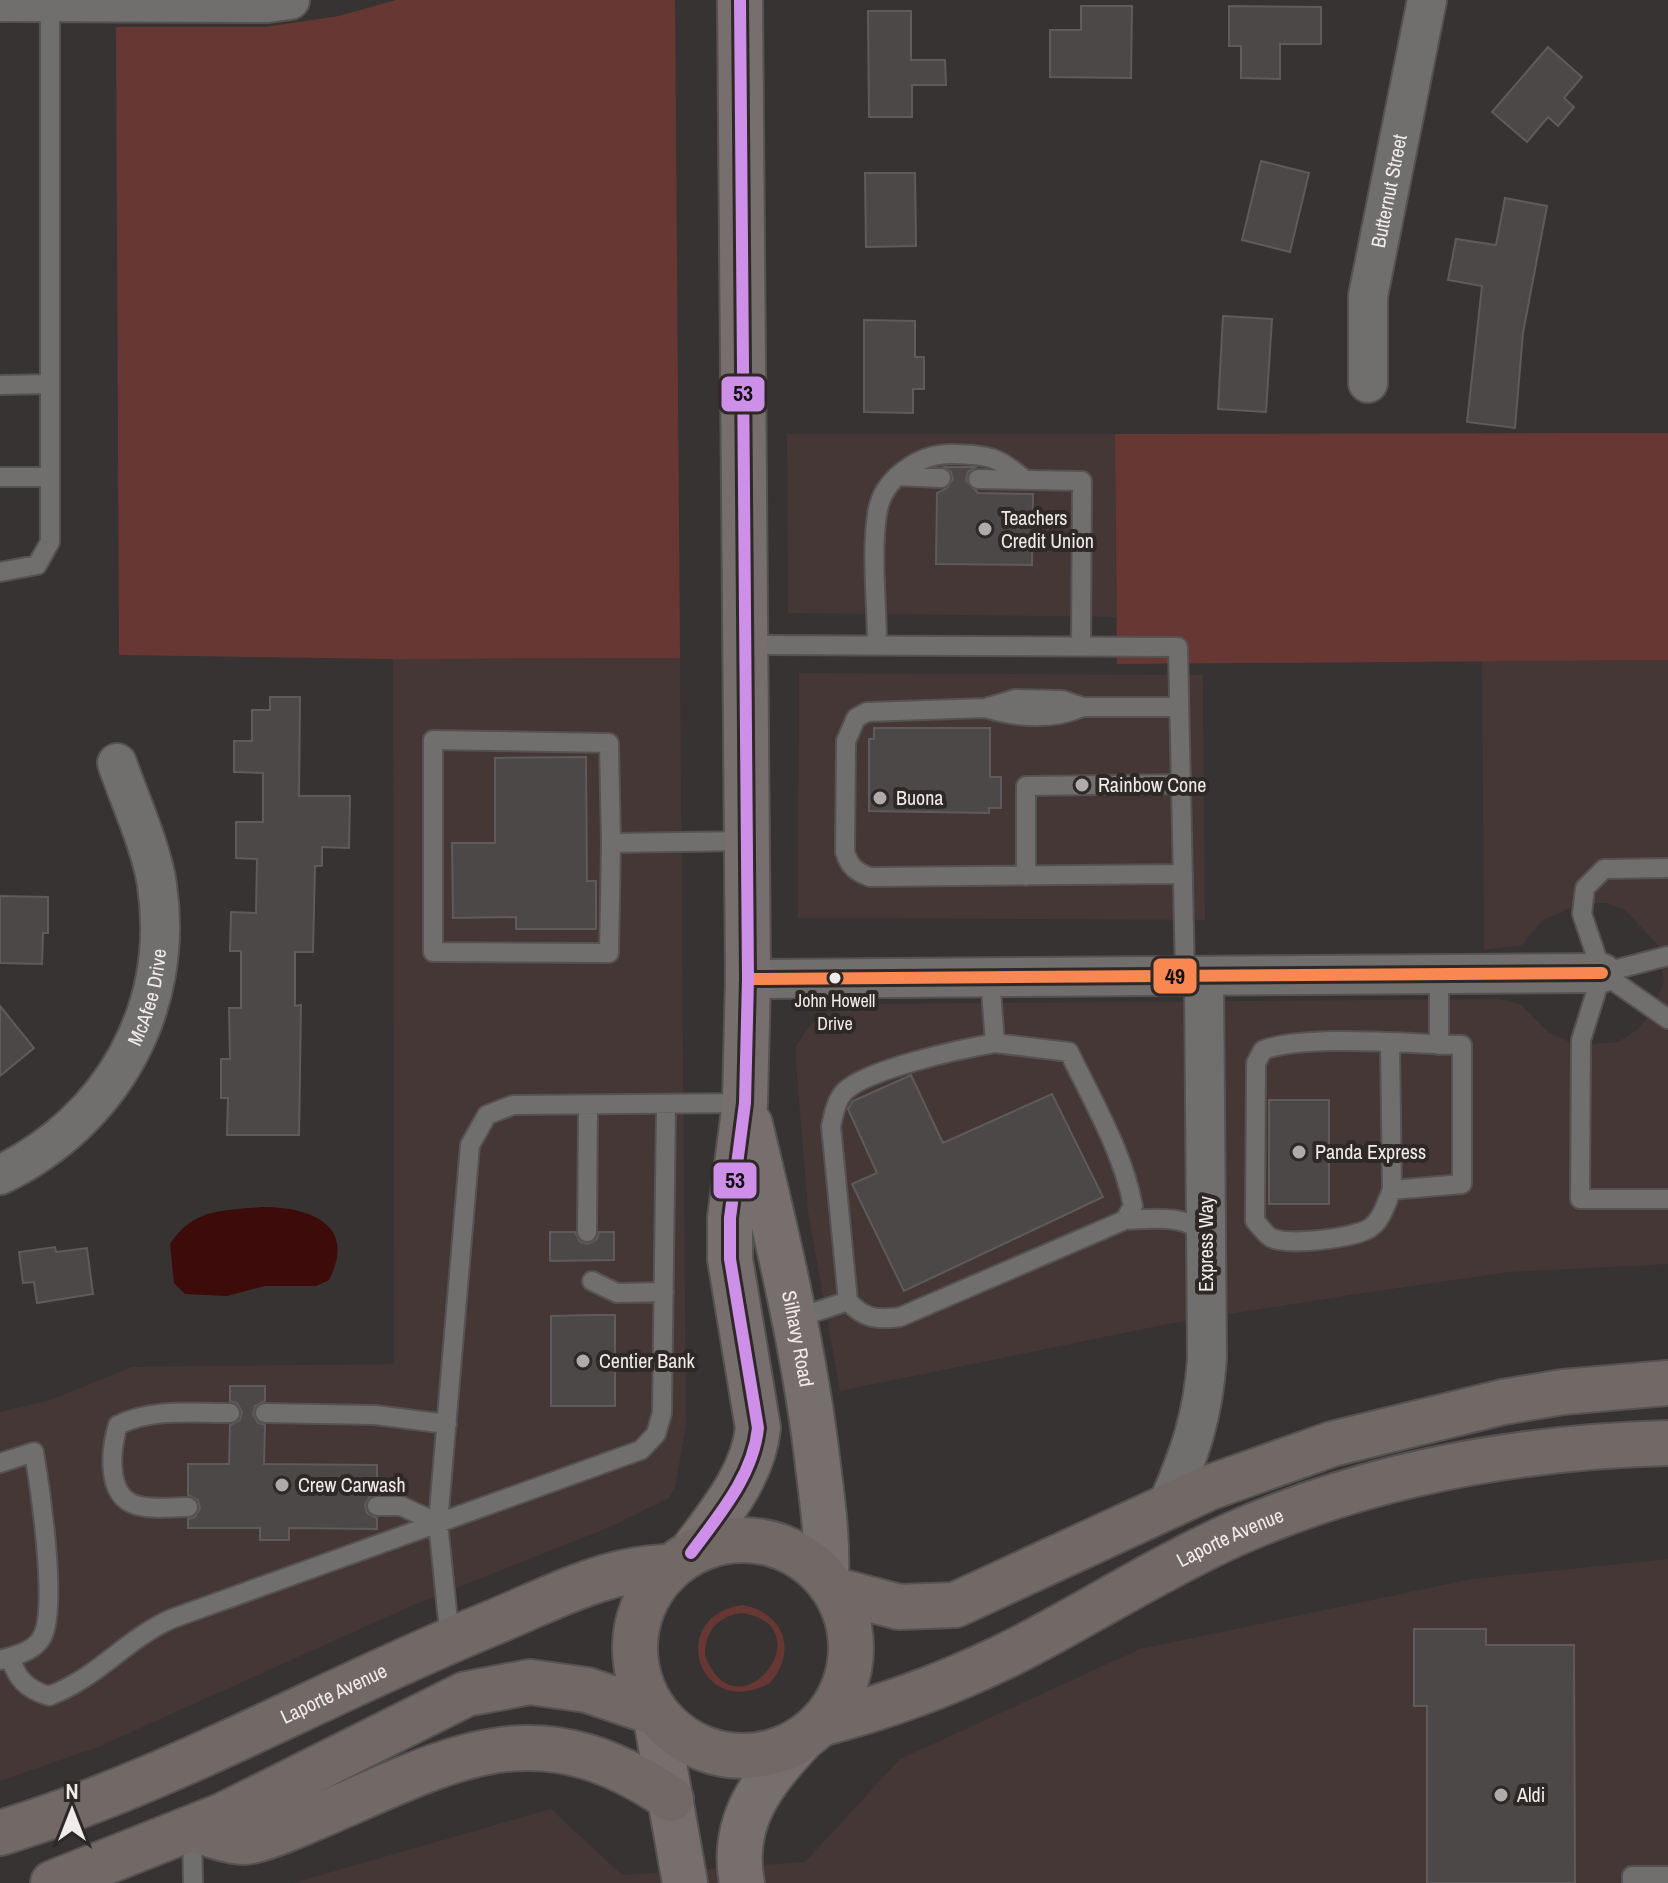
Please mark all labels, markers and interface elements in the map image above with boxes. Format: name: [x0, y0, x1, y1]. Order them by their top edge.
street label: Butternut Street: [1364, 132, 1413, 250]
line badge: 53: [720, 375, 766, 413]
text: 53: [733, 378, 753, 408]
place label: Teachers Credit Union: [1001, 504, 1094, 554]
marker: Teachers Credit Union: [976, 520, 994, 538]
place label: Rainbow Cone: [1098, 771, 1206, 798]
marker: Rainbow Cone: [1073, 776, 1091, 794]
place label: Buona: [896, 784, 943, 811]
marker: Buona: [871, 789, 889, 807]
street label: McAfee Drive: [121, 948, 172, 1050]
line badge: 49: [1152, 957, 1198, 995]
text: 49: [1165, 961, 1185, 991]
marker: John Howell Drive: [827, 970, 843, 986]
place label: John Howell Drive: [795, 988, 875, 1036]
place label: Panda Express: [1315, 1138, 1426, 1165]
marker: Panda Express: [1290, 1143, 1308, 1161]
line badge: 53: [712, 1161, 758, 1200]
text: 53: [725, 1165, 745, 1195]
street label: Express Way: [1192, 1195, 1219, 1292]
street label: Silhavy Road: [776, 1288, 821, 1389]
place label: Centier Bank: [599, 1347, 696, 1374]
marker: Centier Bank: [574, 1352, 592, 1370]
place label: Crew Carwash: [298, 1471, 406, 1498]
marker: Crew Carwash: [273, 1476, 291, 1494]
street label: Laporte Avenue: [1172, 1501, 1287, 1573]
street label: Laporte Avenue: [276, 1657, 391, 1730]
north arrow: [32, 1771, 112, 1851]
text: N: [65, 1776, 79, 1806]
place label: Aldi: [1516, 1781, 1545, 1808]
marker: Aldi: [1492, 1786, 1510, 1804]

